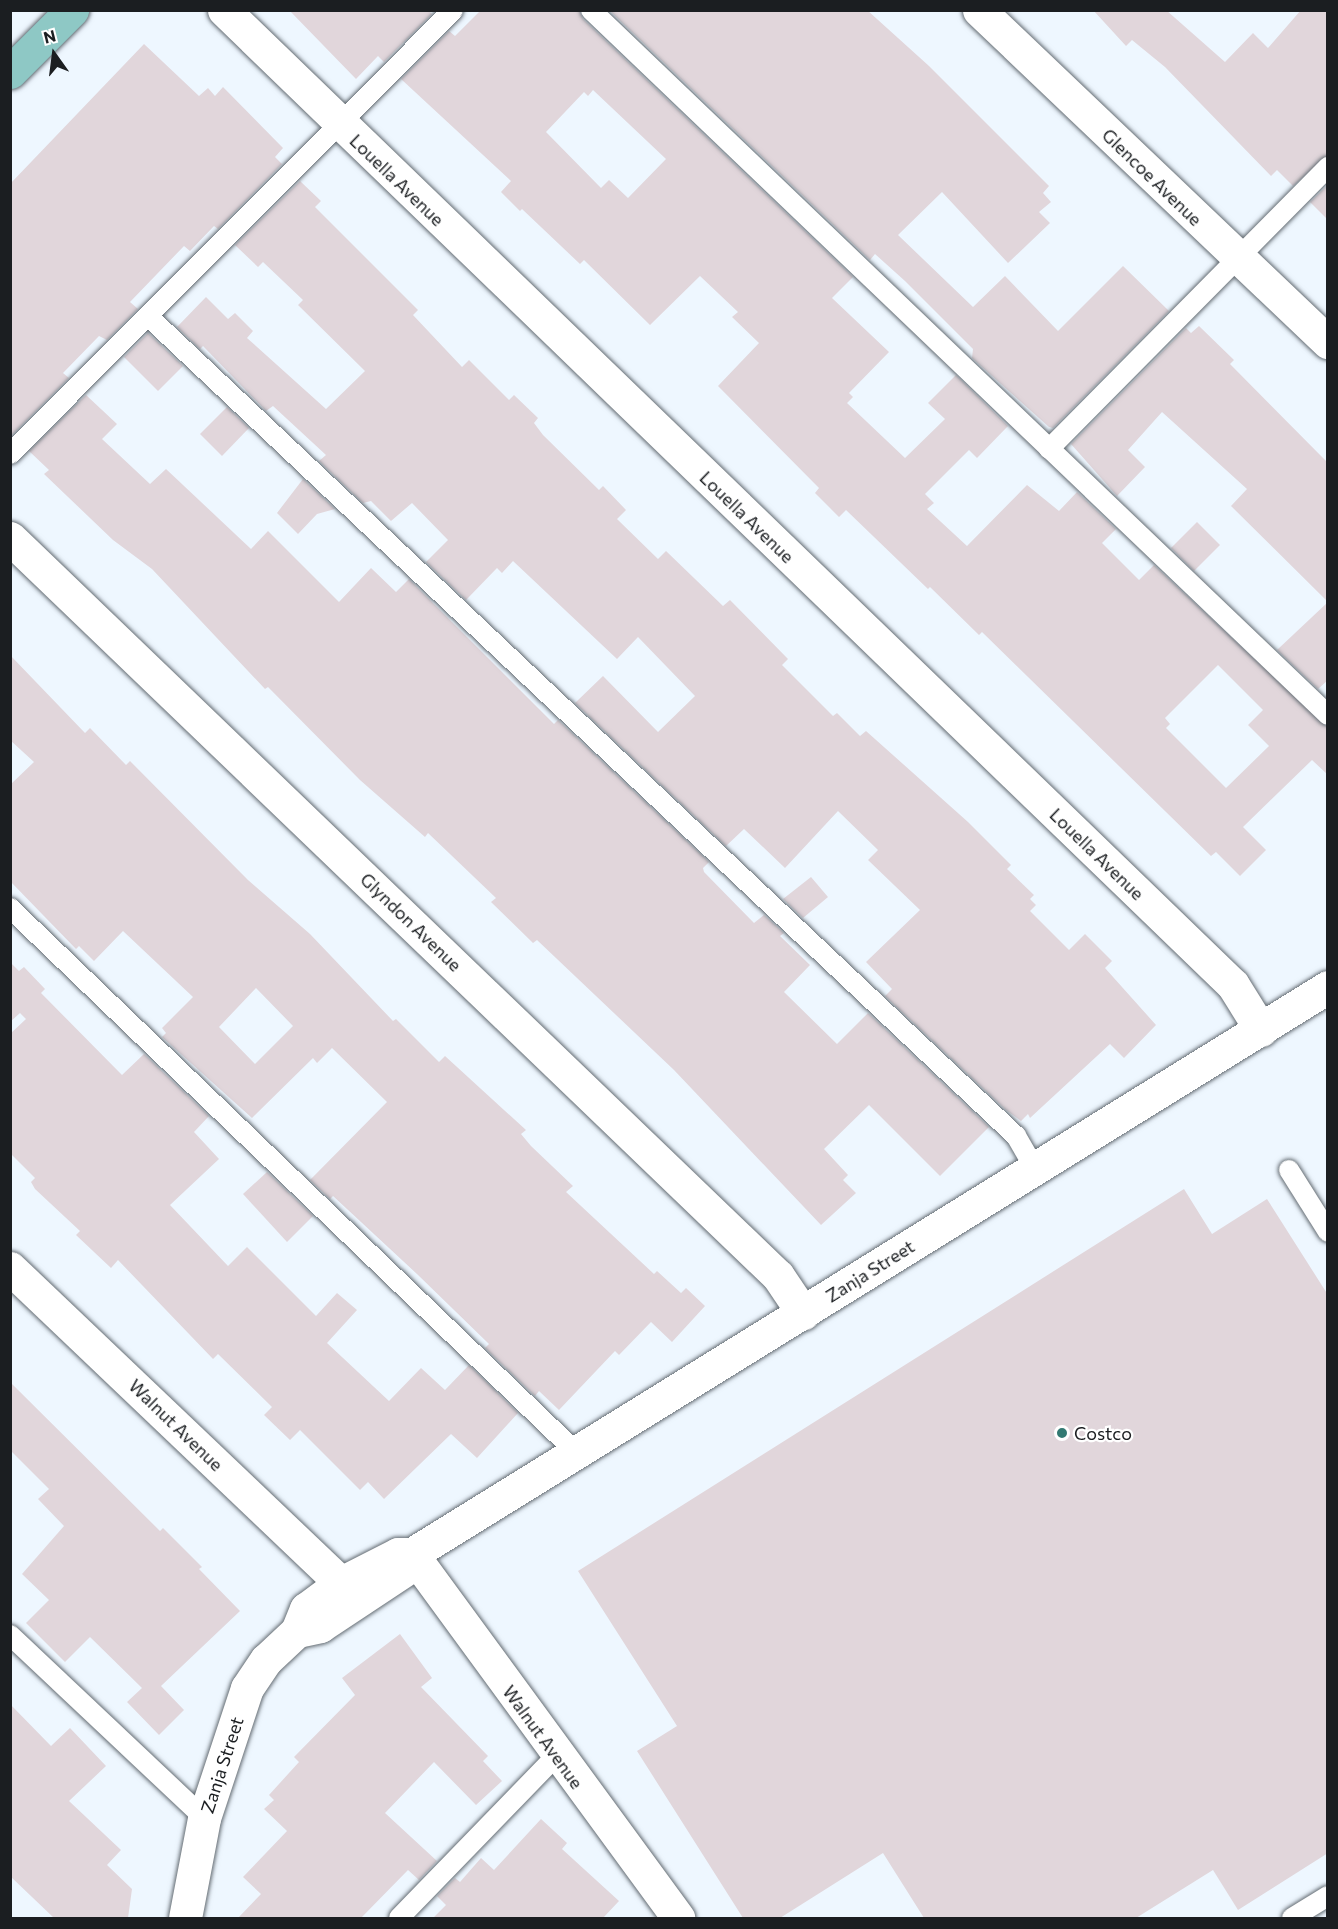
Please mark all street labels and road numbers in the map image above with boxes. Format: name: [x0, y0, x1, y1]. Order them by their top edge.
street label: Glencoe Avenue: [1098, 124, 1206, 230]
street label: Louella Avenue: [345, 130, 449, 230]
street label: Louella Avenue: [695, 467, 799, 567]
street label: Louella Avenue: [1045, 804, 1149, 904]
street label: Glyndon Avenue: [356, 868, 466, 976]
street label: Zanja Street: [822, 1235, 918, 1307]
street label: Walnut Avenue: [124, 1375, 228, 1475]
street label: Walnut Avenue: [498, 1681, 588, 1793]
street label: Zanja Street: [196, 1714, 248, 1816]

